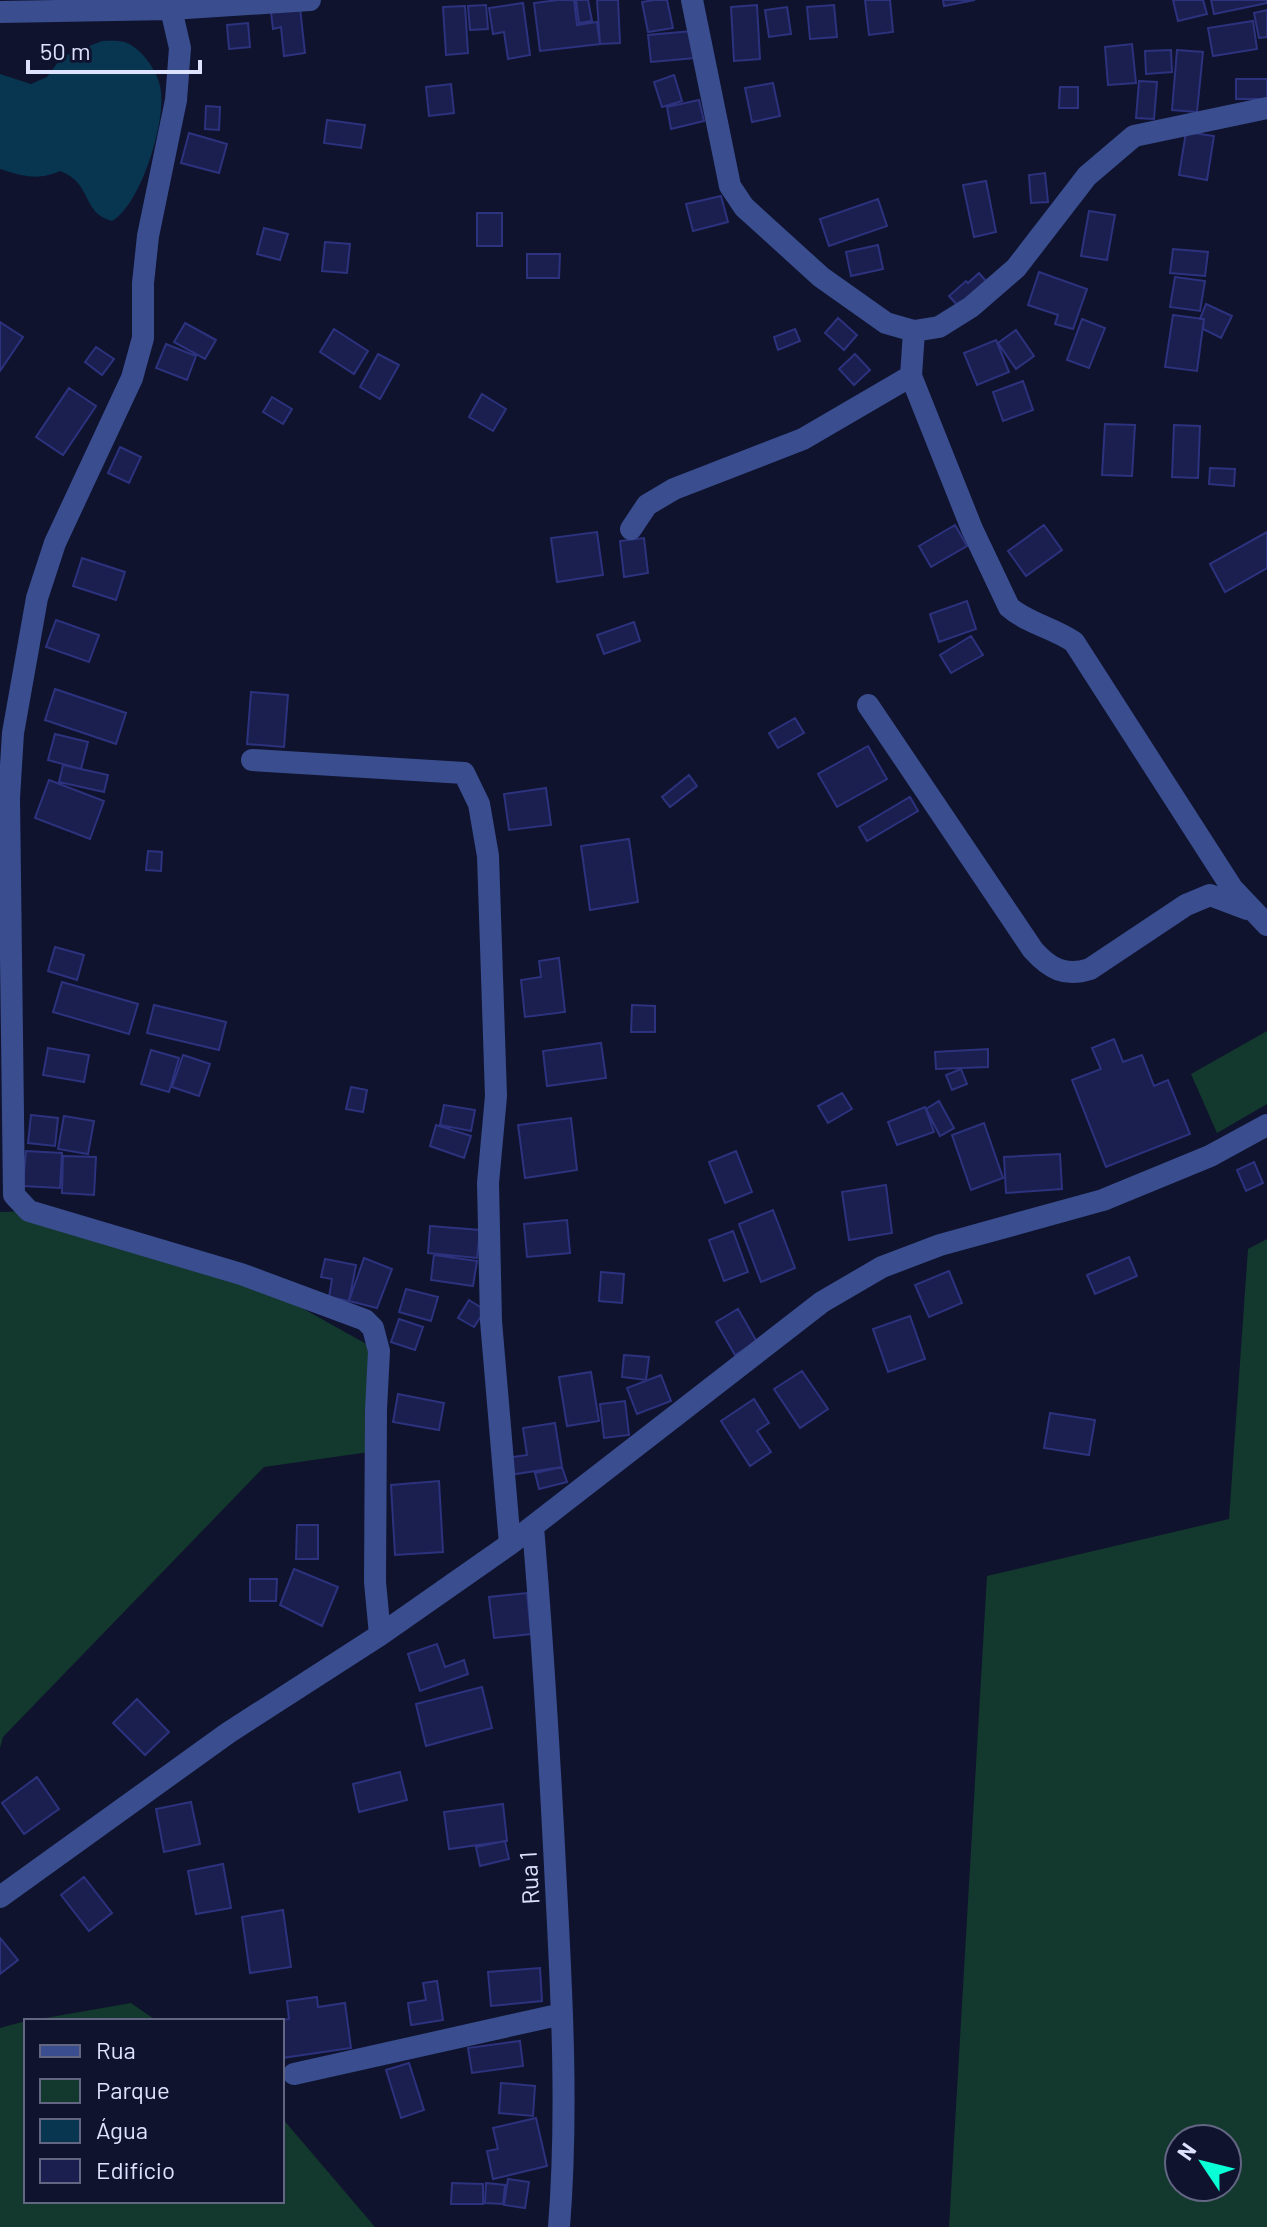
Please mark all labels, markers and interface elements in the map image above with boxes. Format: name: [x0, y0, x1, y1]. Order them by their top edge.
scale bar: [28, 24, 200, 74]
text: 50 m: [40, 36, 91, 65]
street label: Rua 1: [513, 1851, 544, 1905]
legend: [24, 2019, 284, 2203]
text: Rua: [96, 2035, 136, 2064]
text: Parque: [96, 2075, 170, 2104]
text: Água: [96, 2115, 148, 2144]
north arrow: [1163, 2123, 1243, 2203]
text: N: [1171, 2138, 1201, 2164]
text: Edifício: [96, 2155, 175, 2184]

